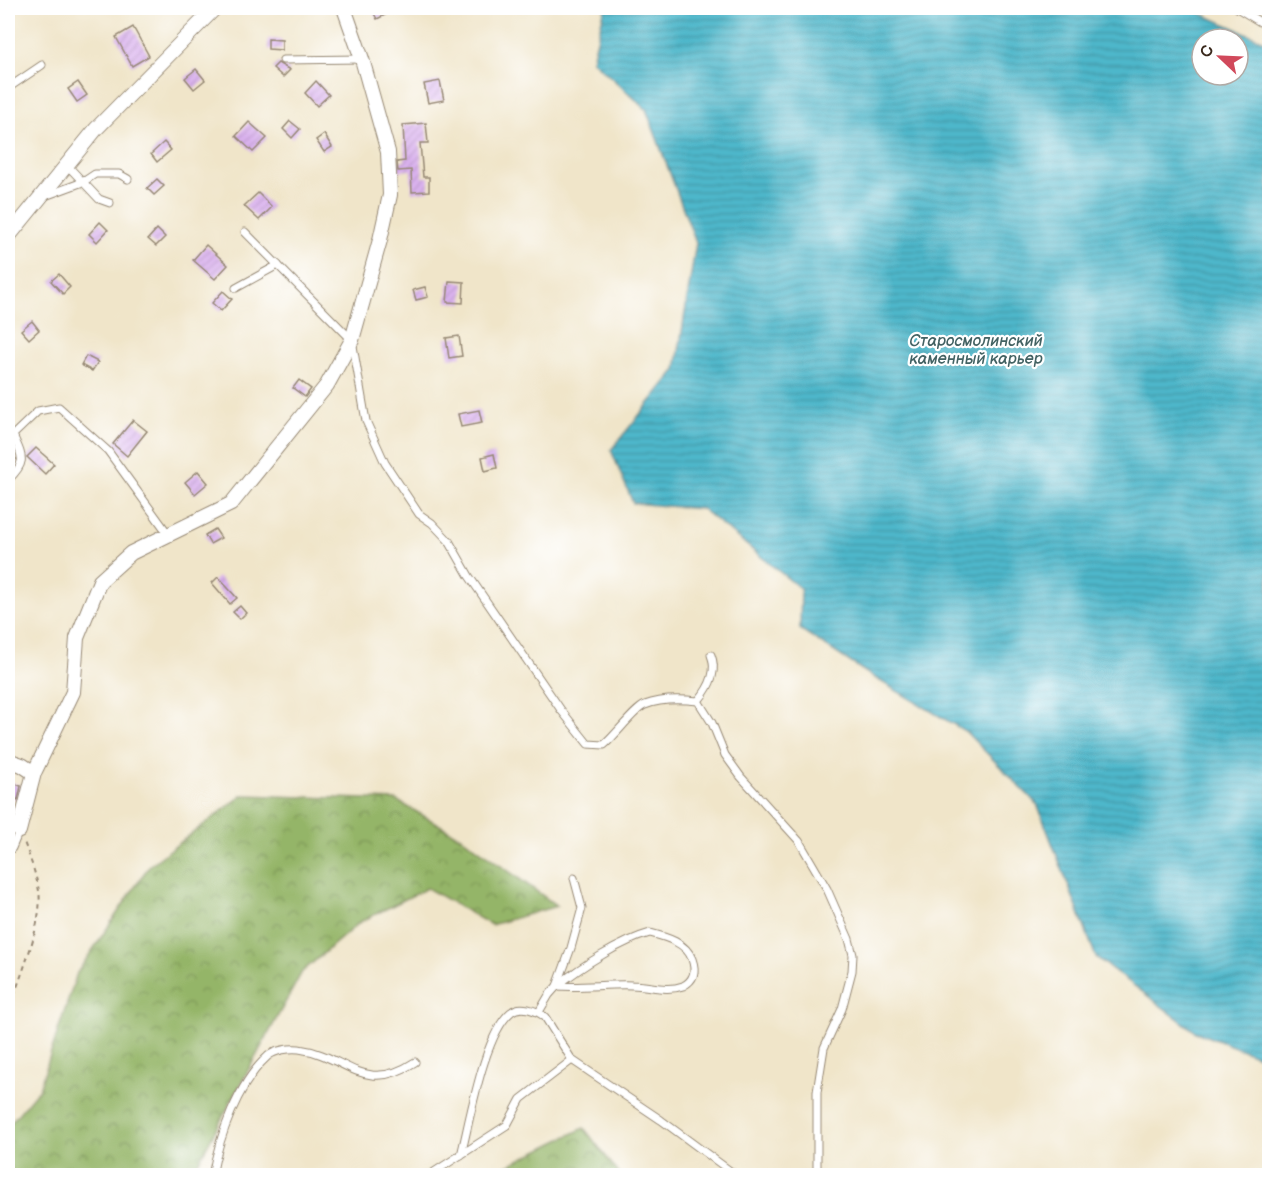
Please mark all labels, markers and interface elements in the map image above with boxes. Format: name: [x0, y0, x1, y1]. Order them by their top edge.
north arrow: [1190, 27, 1250, 87]
text: С: [1197, 43, 1218, 61]
water label: Старосмолинский каменный карьер: [909, 332, 1043, 369]

